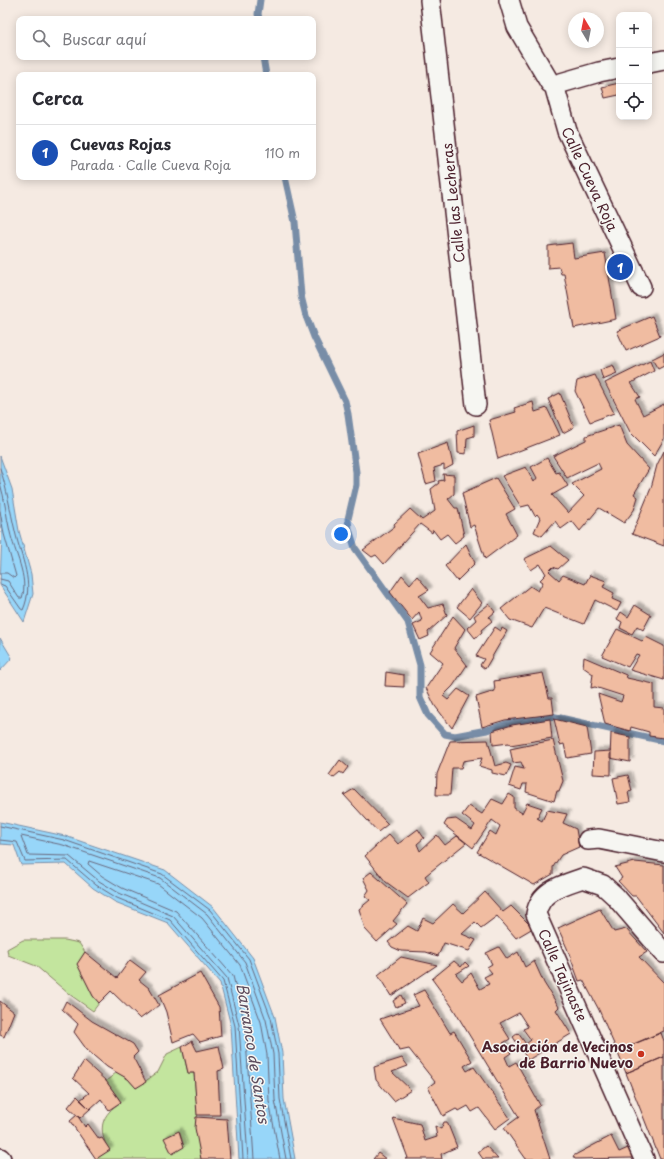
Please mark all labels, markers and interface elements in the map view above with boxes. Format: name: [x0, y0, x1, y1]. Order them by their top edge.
north arrow: [568, 12, 604, 48]
map controls: [616, 12, 652, 120]
button: +: [616, 12, 652, 48]
search box: [16, 16, 316, 60]
icon: search: [30, 27, 52, 49]
text: Buscar aquí: [62, 27, 146, 50]
button: −: [616, 48, 652, 84]
button: locate: [616, 84, 652, 120]
text: Cerca: [32, 85, 83, 111]
street label: Calle Cueva Roja: [557, 123, 624, 235]
text: Cuevas Rojas: [70, 132, 171, 155]
street label: Calle las Lecheras: [436, 142, 470, 264]
text: 1: [42, 143, 48, 162]
text: 110 m: [265, 143, 300, 162]
text: Parada · Calle Cueva Roja: [70, 155, 231, 174]
pin: 1: [607, 252, 633, 282]
your location: [331, 524, 351, 544]
street label: Calle Tajinaste: [533, 925, 593, 1025]
water label: Barranco de Santos: [232, 981, 277, 1127]
place label: Asociación de Vecinos de Barrio Nuevo: [482, 1036, 633, 1073]
marker: Asociación de Vecinos de Barrio Nuevo: [636, 1049, 646, 1059]

